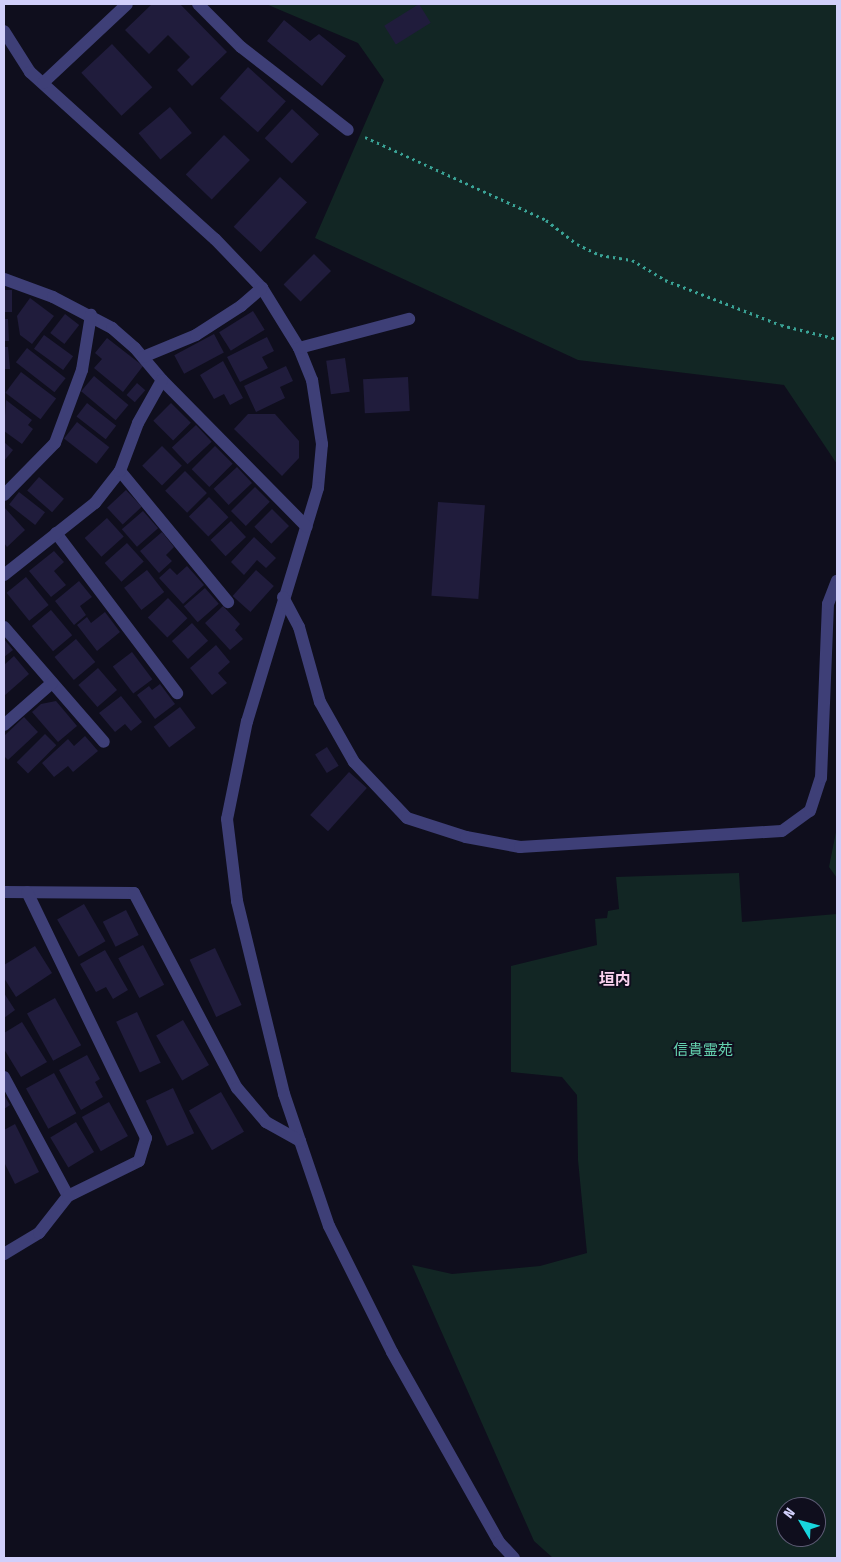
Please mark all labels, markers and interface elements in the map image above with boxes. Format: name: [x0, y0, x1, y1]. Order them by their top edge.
district label: 垣内: [599, 970, 631, 990]
park label: 信貴霊苑: [673, 1042, 733, 1060]
north arrow: [776, 1497, 826, 1547]
text: N: [780, 1505, 799, 1522]

